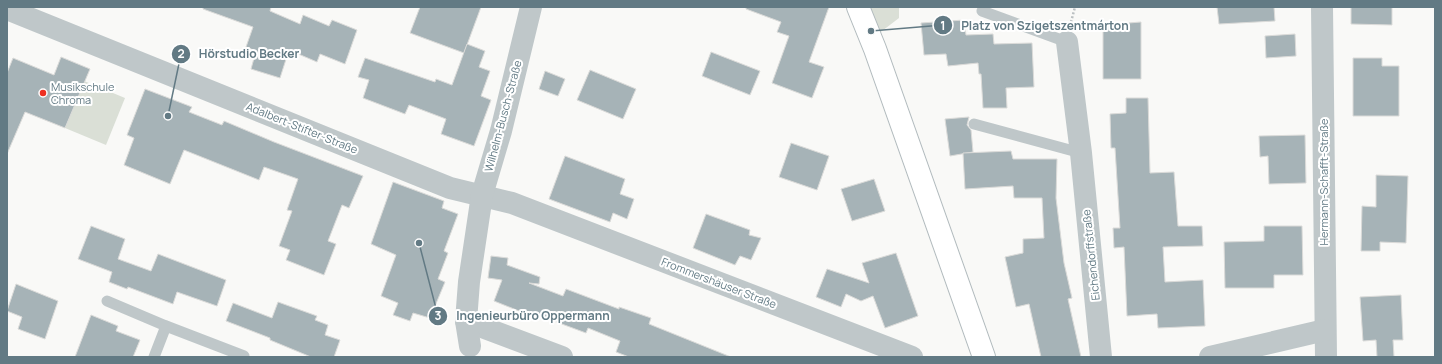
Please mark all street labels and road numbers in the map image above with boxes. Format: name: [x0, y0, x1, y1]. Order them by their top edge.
street label: Wilhelm-Busch-Straße: [480, 58, 525, 173]
street label: Adalbert-Stifter-Straße: [244, 98, 361, 157]
street label: Hermann-Schafft-Straße: [1316, 118, 1331, 245]
street label: Eichendorffstraße: [1078, 208, 1103, 301]
street label: Frommershäuser Straße: [660, 254, 779, 312]

